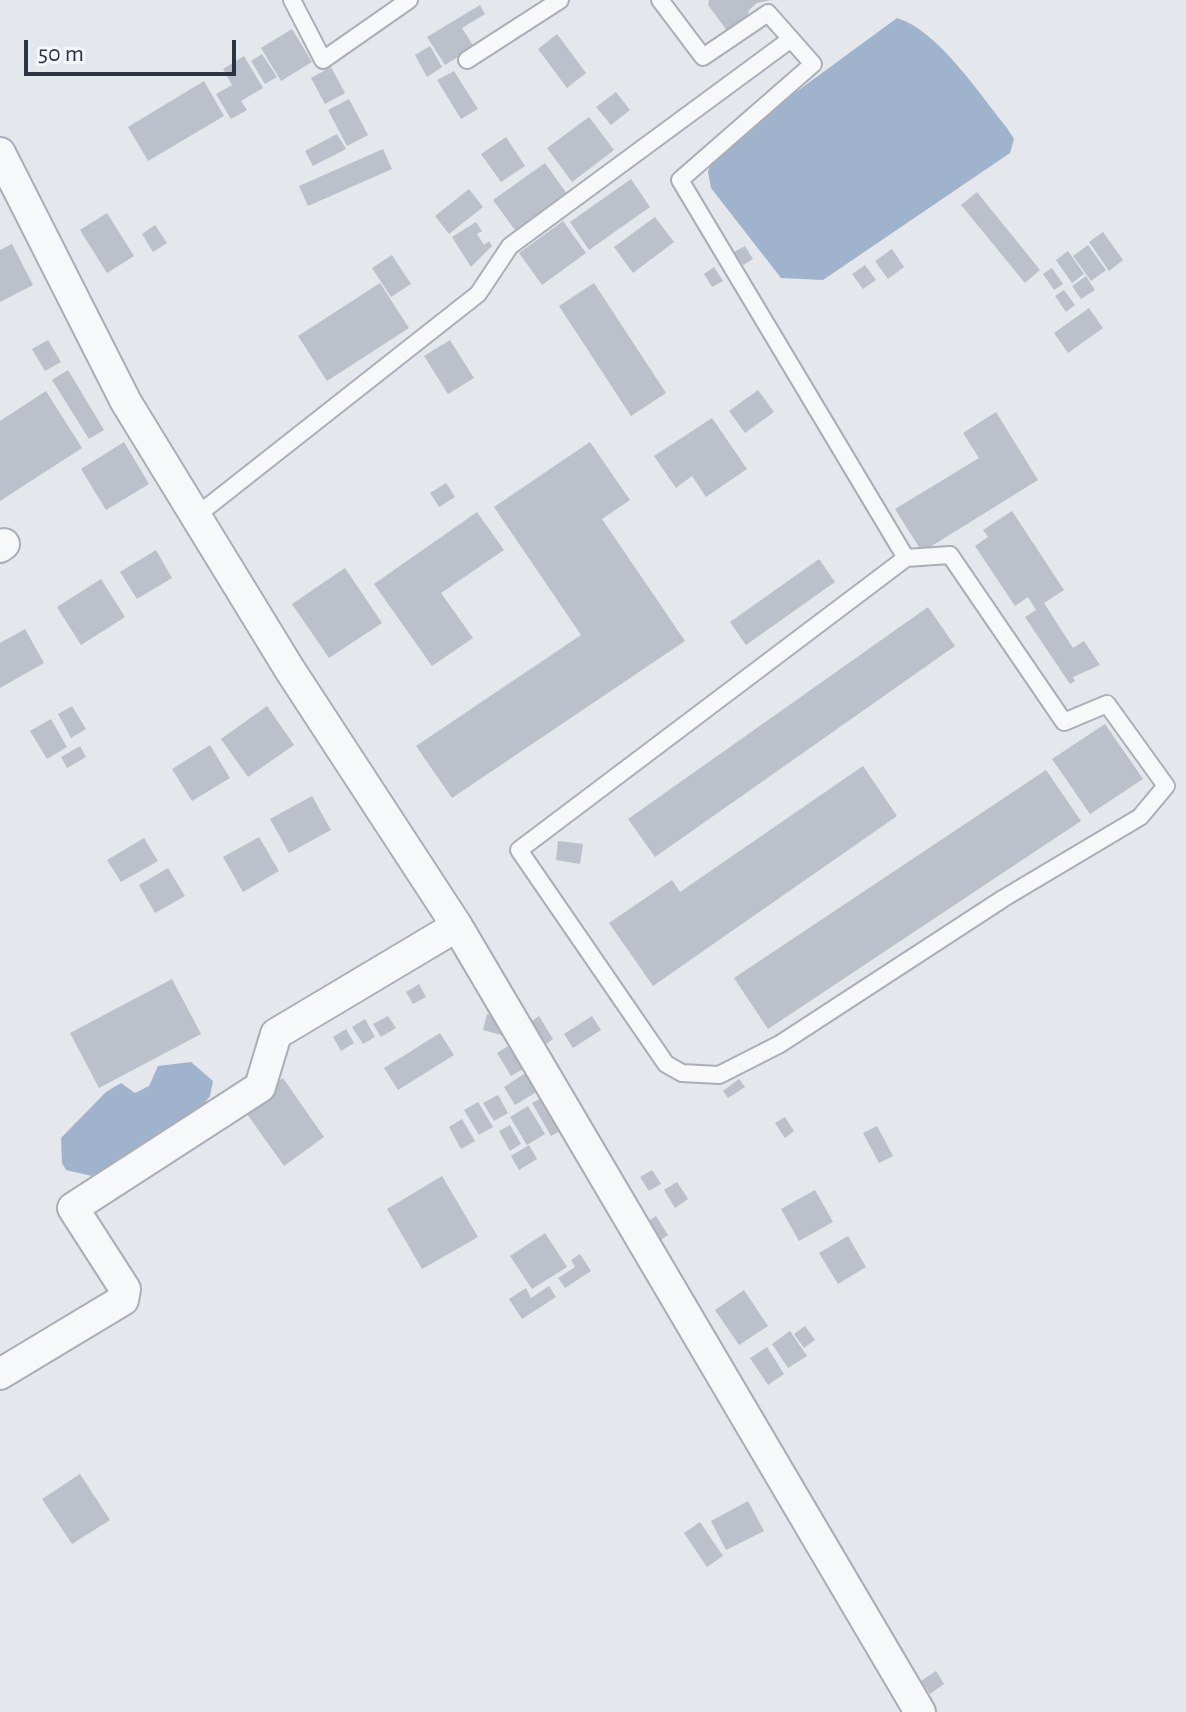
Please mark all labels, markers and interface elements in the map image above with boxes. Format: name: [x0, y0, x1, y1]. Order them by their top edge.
scale bar: [28, 24, 240, 74]
text: 50 m: [38, 42, 84, 66]

